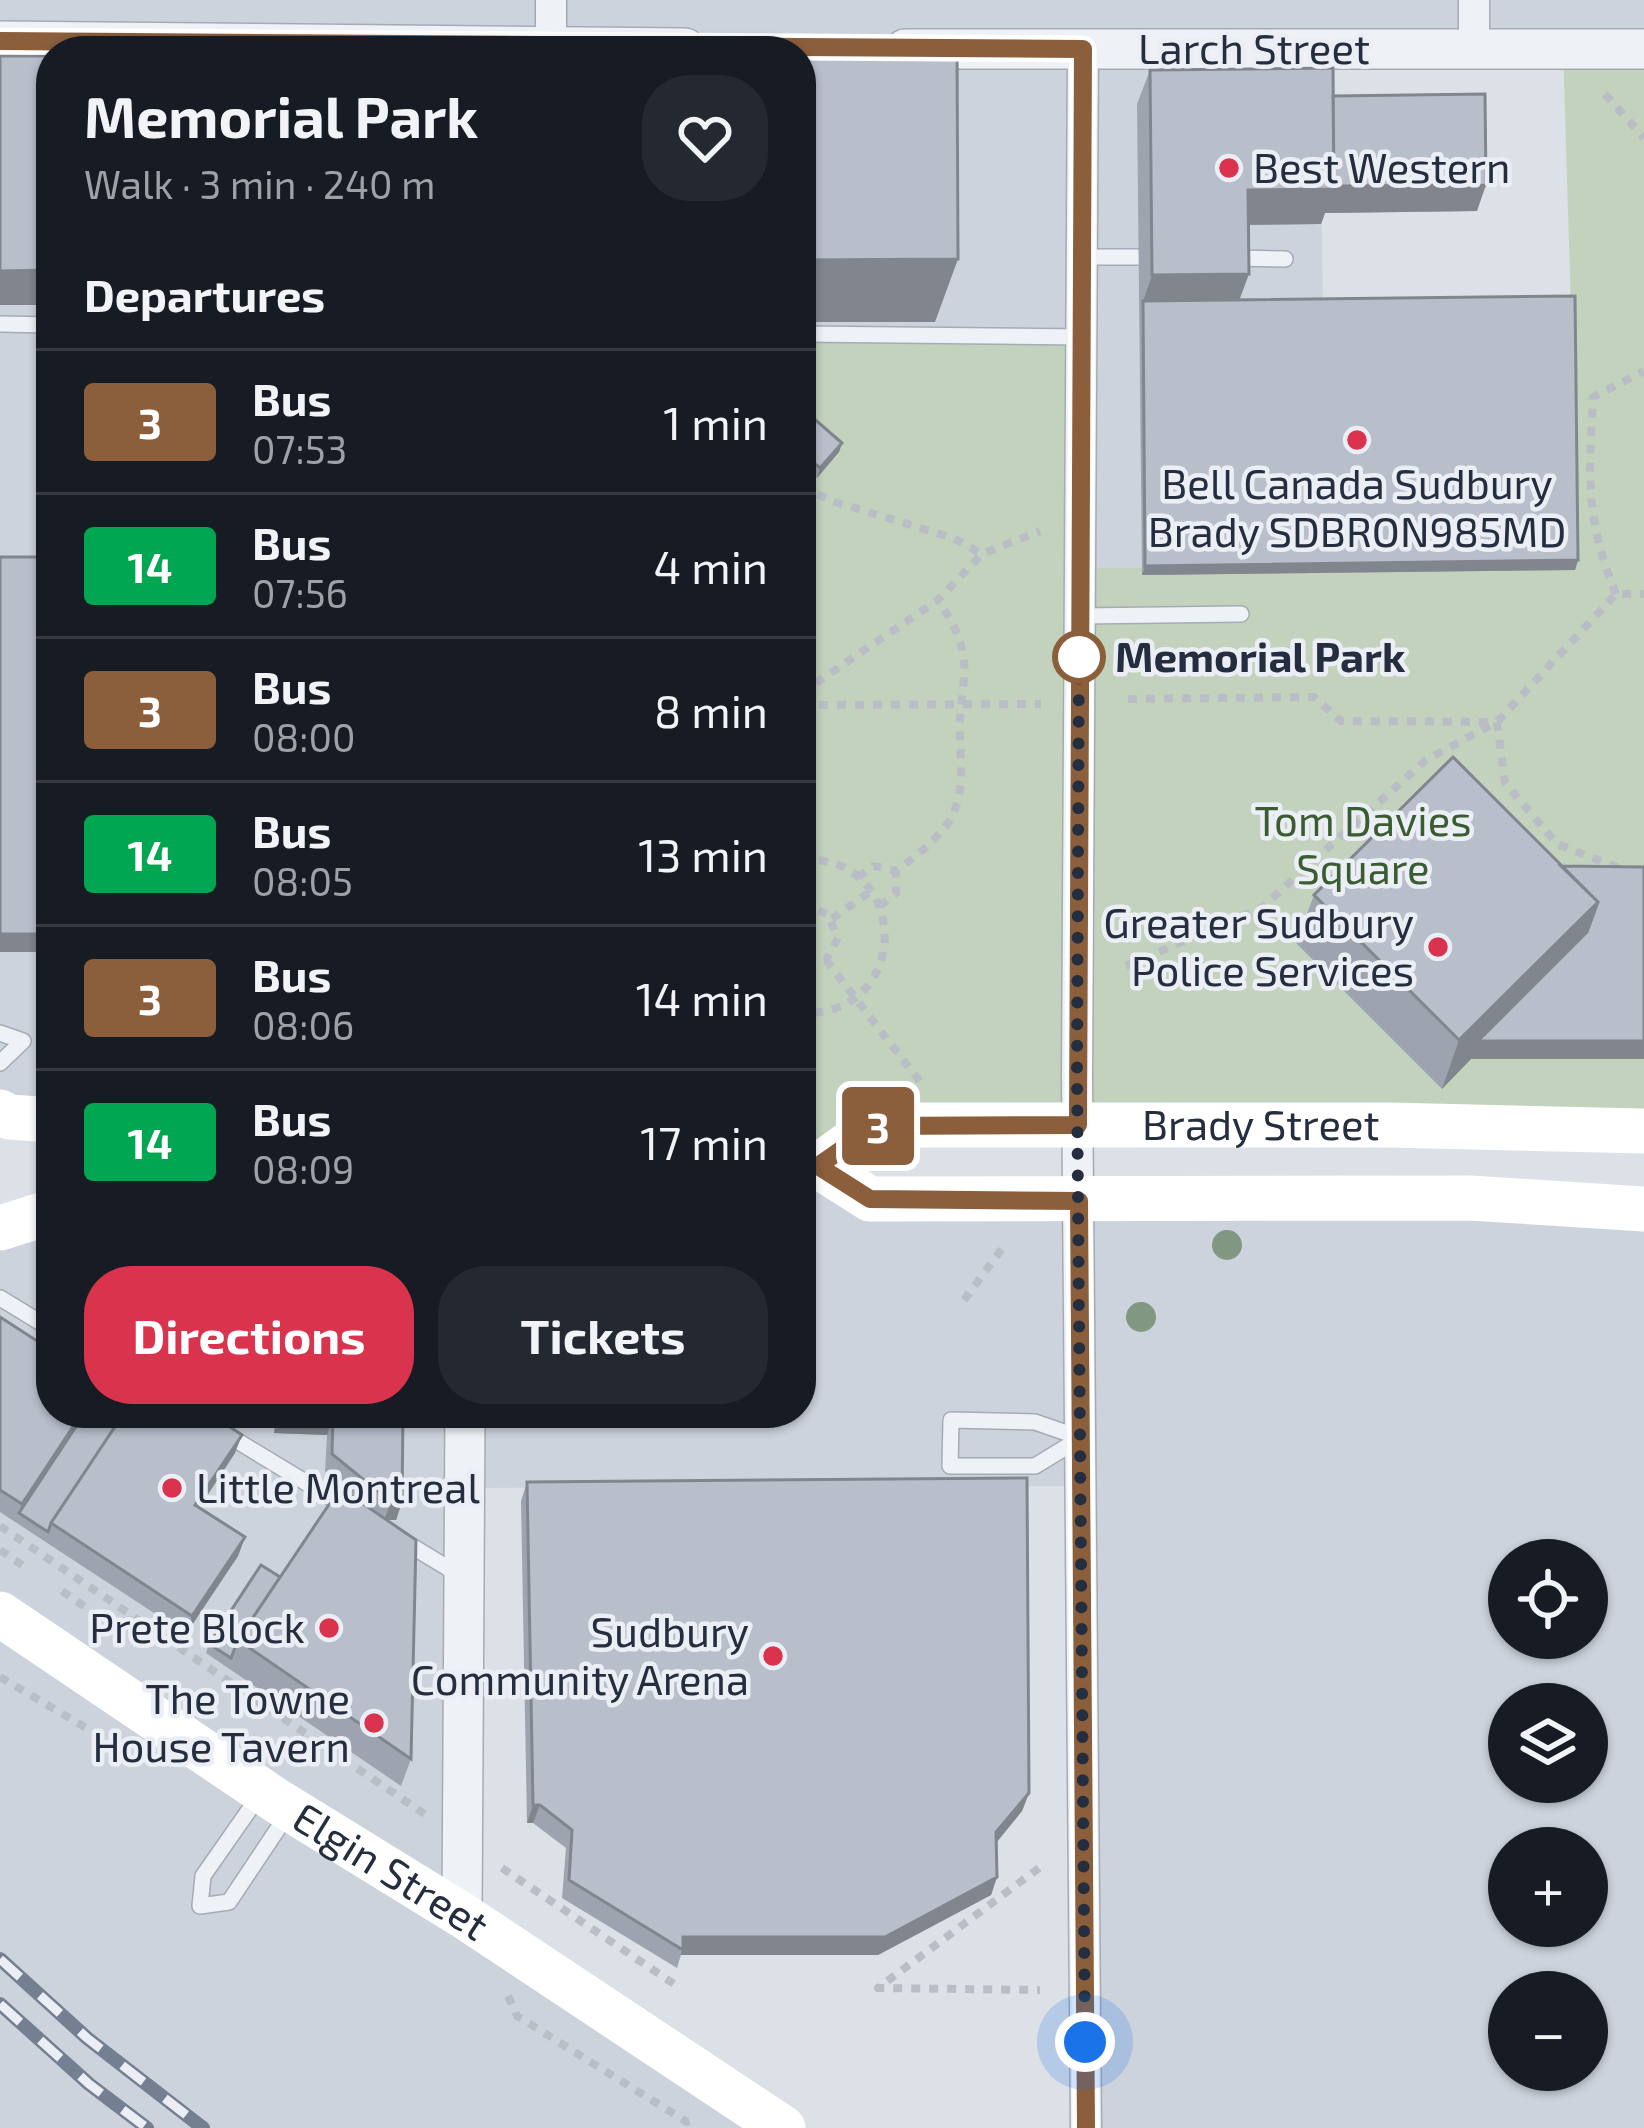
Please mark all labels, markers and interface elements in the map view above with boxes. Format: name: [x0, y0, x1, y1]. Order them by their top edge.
street label: Larch Street: [1138, 22, 1370, 72]
button: heart: [642, 75, 768, 201]
text: Memorial Park: [84, 81, 478, 149]
place label: Best Western: [1253, 141, 1511, 191]
marker: Best Western: [1216, 155, 1242, 181]
text: Walk · 3 min · 240 m: [84, 160, 435, 207]
text: Departures: [84, 267, 325, 321]
text: Bus: [252, 371, 331, 425]
text: 1 min: [663, 395, 768, 449]
text: 3: [138, 397, 162, 447]
text: 07:53: [252, 425, 347, 472]
marker: Bell Canada Sudbury Brady SDBRON985MD: [1344, 427, 1370, 453]
place label: Bell Canada Sudbury Brady SDBRON985MD: [1148, 457, 1566, 555]
text: Bus: [252, 515, 331, 569]
text: 4 min: [654, 539, 768, 593]
text: 14: [128, 541, 172, 591]
text: 07:56: [252, 569, 348, 616]
place label: Memorial Park: [1115, 630, 1406, 680]
marker: Memorial Park: [1054, 632, 1104, 682]
text: Bus: [252, 659, 331, 713]
text: 8 min: [654, 683, 768, 737]
text: 3: [138, 685, 162, 735]
text: 08:00: [252, 713, 355, 760]
park label: Tom Davies Square: [1254, 794, 1472, 892]
text: Bus: [252, 803, 331, 857]
text: 13 min: [638, 827, 768, 881]
text: 14: [128, 829, 172, 879]
text: 08:05: [252, 857, 353, 904]
place label: Greater Sudbury Police Services: [1103, 896, 1414, 994]
marker: Greater Sudbury Police Services: [1425, 934, 1451, 960]
text: Bus: [252, 947, 331, 1001]
text: 14 min: [636, 971, 768, 1025]
text: 3: [138, 973, 162, 1023]
text: 08:06: [252, 1001, 354, 1048]
line badge: 3: [839, 1087, 917, 1165]
text: Bus: [252, 1091, 331, 1145]
street label: Brady Street: [1142, 1098, 1380, 1148]
text: 3: [866, 1101, 890, 1151]
text: 17 min: [640, 1115, 768, 1169]
text: 14: [128, 1117, 172, 1167]
text: 08:09: [252, 1145, 354, 1192]
button: Directions: [84, 1266, 414, 1404]
button: Tickets: [438, 1266, 768, 1404]
place label: Little Montreal: [196, 1461, 480, 1511]
marker: Little Montreal: [159, 1475, 185, 1501]
map controls: [1488, 1539, 1608, 2091]
button: locate: [1488, 1539, 1608, 1659]
place label: Prete Block: [89, 1601, 305, 1651]
place label: Sudbury Community Arena: [411, 1605, 749, 1703]
marker: Prete Block: [316, 1615, 342, 1641]
marker: Sudbury Community Arena: [760, 1643, 786, 1669]
place label: The Towne House Tavern: [93, 1672, 350, 1770]
button: layers: [1488, 1683, 1608, 1803]
marker: The Towne House Tavern: [361, 1710, 387, 1736]
street label: Elgin Street: [285, 1790, 499, 1949]
button: +: [1488, 1827, 1608, 1947]
button: −: [1488, 1971, 1608, 2091]
your location: [1055, 2012, 1115, 2072]

